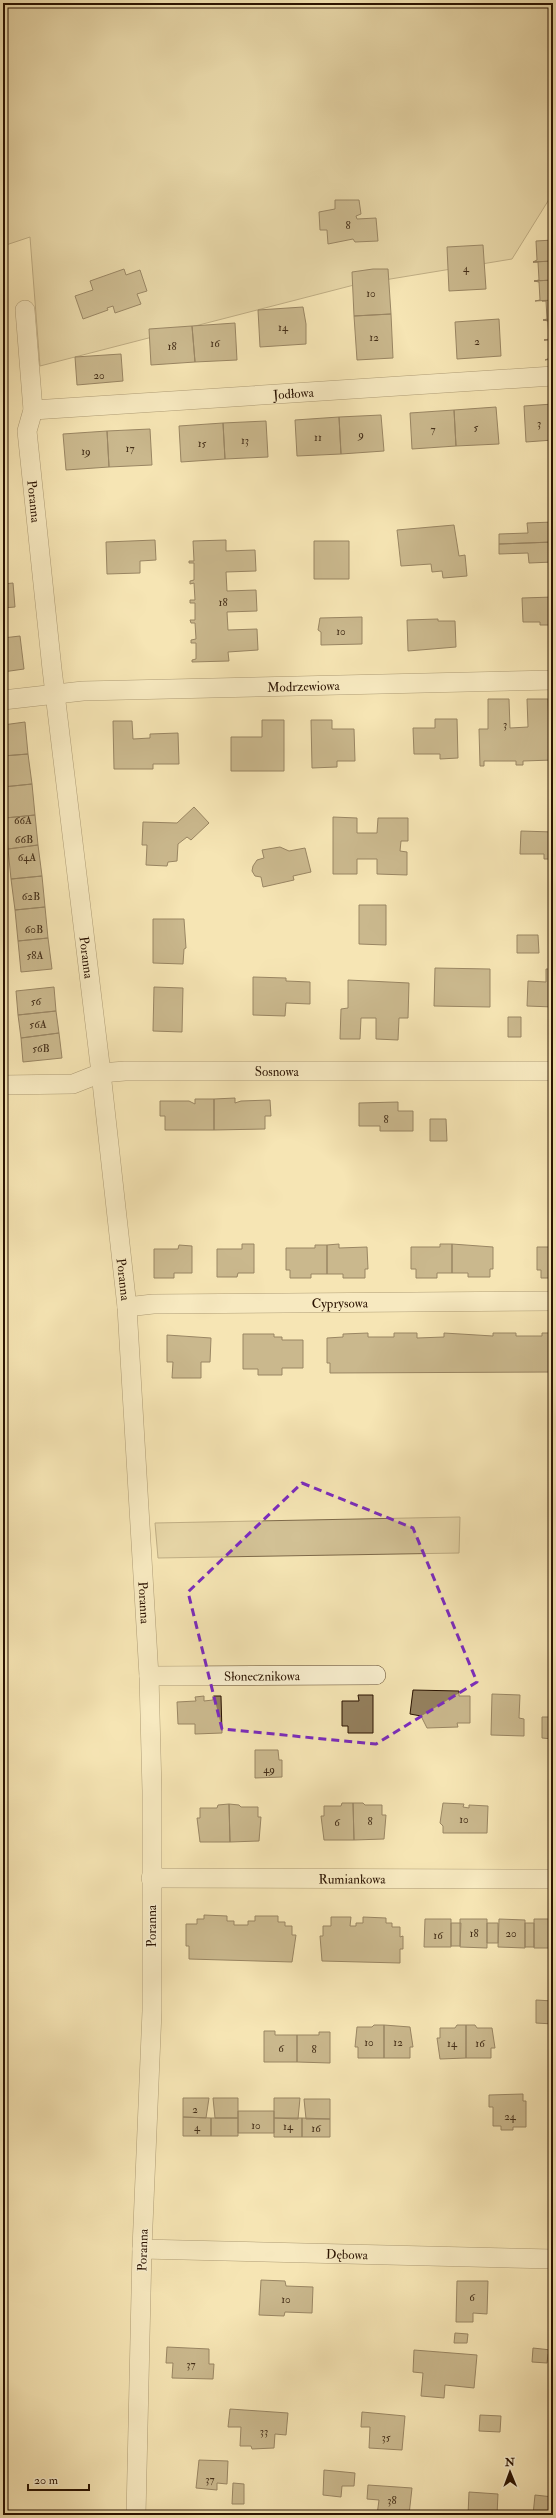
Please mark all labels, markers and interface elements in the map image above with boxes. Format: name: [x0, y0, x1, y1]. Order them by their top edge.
house number: 8: [345, 219, 351, 232]
house number: 4: [463, 262, 470, 275]
house number: 10: [366, 287, 376, 300]
house number: 14: [278, 321, 289, 334]
house number: 12: [369, 331, 379, 344]
house number: 2: [474, 335, 480, 348]
house number: 16: [210, 337, 221, 350]
house number: 18: [167, 340, 177, 353]
house number: 20: [93, 369, 105, 382]
street label: Jodłowa: [272, 385, 315, 403]
house number: 3: [537, 417, 541, 430]
house number: 5: [474, 421, 479, 434]
house number: 7: [430, 423, 436, 436]
house number: 9: [357, 428, 364, 441]
house number: 11: [314, 431, 322, 444]
house number: 13: [241, 434, 249, 447]
house number: 15: [198, 437, 207, 450]
house number: 17: [126, 442, 134, 455]
house number: 19: [81, 445, 91, 458]
street label: Poranna: [23, 480, 44, 524]
house number: 18: [218, 596, 228, 609]
house number: 10: [336, 625, 346, 638]
street label: Modrzewiowa: [267, 678, 341, 696]
house number: 3: [503, 718, 507, 731]
house number: 66A: [14, 814, 32, 827]
house number: 66B: [15, 833, 33, 846]
house number: 64A: [18, 851, 36, 864]
house number: 62B: [22, 890, 40, 903]
house number: 60B: [25, 923, 43, 936]
street label: Poranna: [75, 935, 97, 980]
house number: 58A: [27, 949, 44, 962]
house number: 56: [31, 995, 43, 1008]
house number: 56A: [29, 1018, 47, 1031]
house number: 56B: [32, 1042, 50, 1055]
street label: Sosnowa: [255, 1064, 300, 1080]
house number: 8: [383, 1113, 389, 1126]
street label: Poranna: [113, 1257, 133, 1302]
street label: Cyprysowa: [312, 1295, 369, 1313]
street label: Poranna: [134, 1581, 153, 1625]
street label: Słonecznikowa: [224, 1668, 301, 1685]
house number: 49: [263, 1763, 275, 1776]
house number: 10: [459, 1813, 469, 1826]
house number: 8: [367, 1815, 373, 1828]
house number: 6: [334, 1816, 341, 1829]
street label: Rumiankowa: [318, 1871, 386, 1888]
street label: Poranna: [144, 1904, 160, 1947]
house number: 18: [469, 1927, 479, 1940]
house number: 20: [505, 1927, 517, 1940]
house number: 16: [433, 1929, 444, 1942]
house number: 10: [364, 2036, 374, 2049]
house number: 12: [393, 2036, 403, 2049]
house number: 14: [447, 2037, 458, 2050]
house number: 16: [475, 2037, 486, 2050]
house number: 6: [278, 2042, 285, 2055]
house number: 8: [311, 2043, 317, 2056]
house number: 2: [192, 2103, 198, 2116]
house number: 24: [504, 2110, 517, 2123]
house number: 10: [251, 2119, 261, 2132]
house number: 14: [283, 2120, 294, 2133]
house number: 4: [194, 2121, 201, 2134]
house number: 16: [311, 2122, 322, 2135]
street label: Poranna: [134, 2228, 152, 2272]
street label: Dębowa: [326, 2246, 369, 2264]
house number: 6: [469, 2291, 476, 2304]
house number: 10: [281, 2293, 291, 2306]
house number: 37: [186, 2358, 196, 2371]
house number: 33: [260, 2425, 268, 2438]
house number: 35: [381, 2431, 391, 2444]
north arrow: [490, 2452, 530, 2492]
text: N: [504, 2456, 516, 2469]
scale bar: [28, 2466, 89, 2492]
text: 20 m: [34, 2473, 59, 2488]
house number: 37: [205, 2473, 215, 2486]
house number: 38: [387, 2494, 397, 2507]

